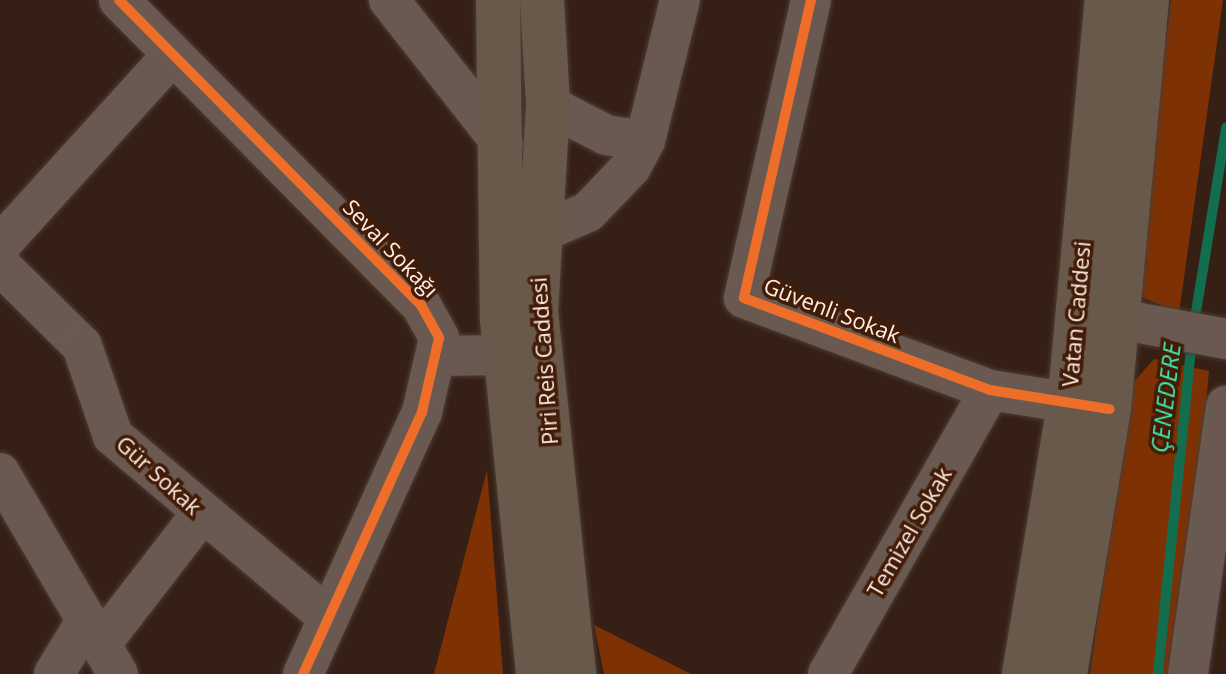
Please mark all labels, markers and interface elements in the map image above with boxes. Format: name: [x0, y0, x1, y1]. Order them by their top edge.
street label: Seval Sokağı: [338, 194, 444, 302]
street label: Vatan Caddesi: [1056, 240, 1096, 388]
street label: Güvenli Sokak: [760, 272, 904, 348]
street label: Piri Reis Caddesi: [525, 276, 563, 446]
water label: ÇENEDERE: [1144, 341, 1186, 455]
street label: Gür Sokak: [111, 430, 207, 520]
street label: Temizel Sokak: [861, 463, 957, 601]

